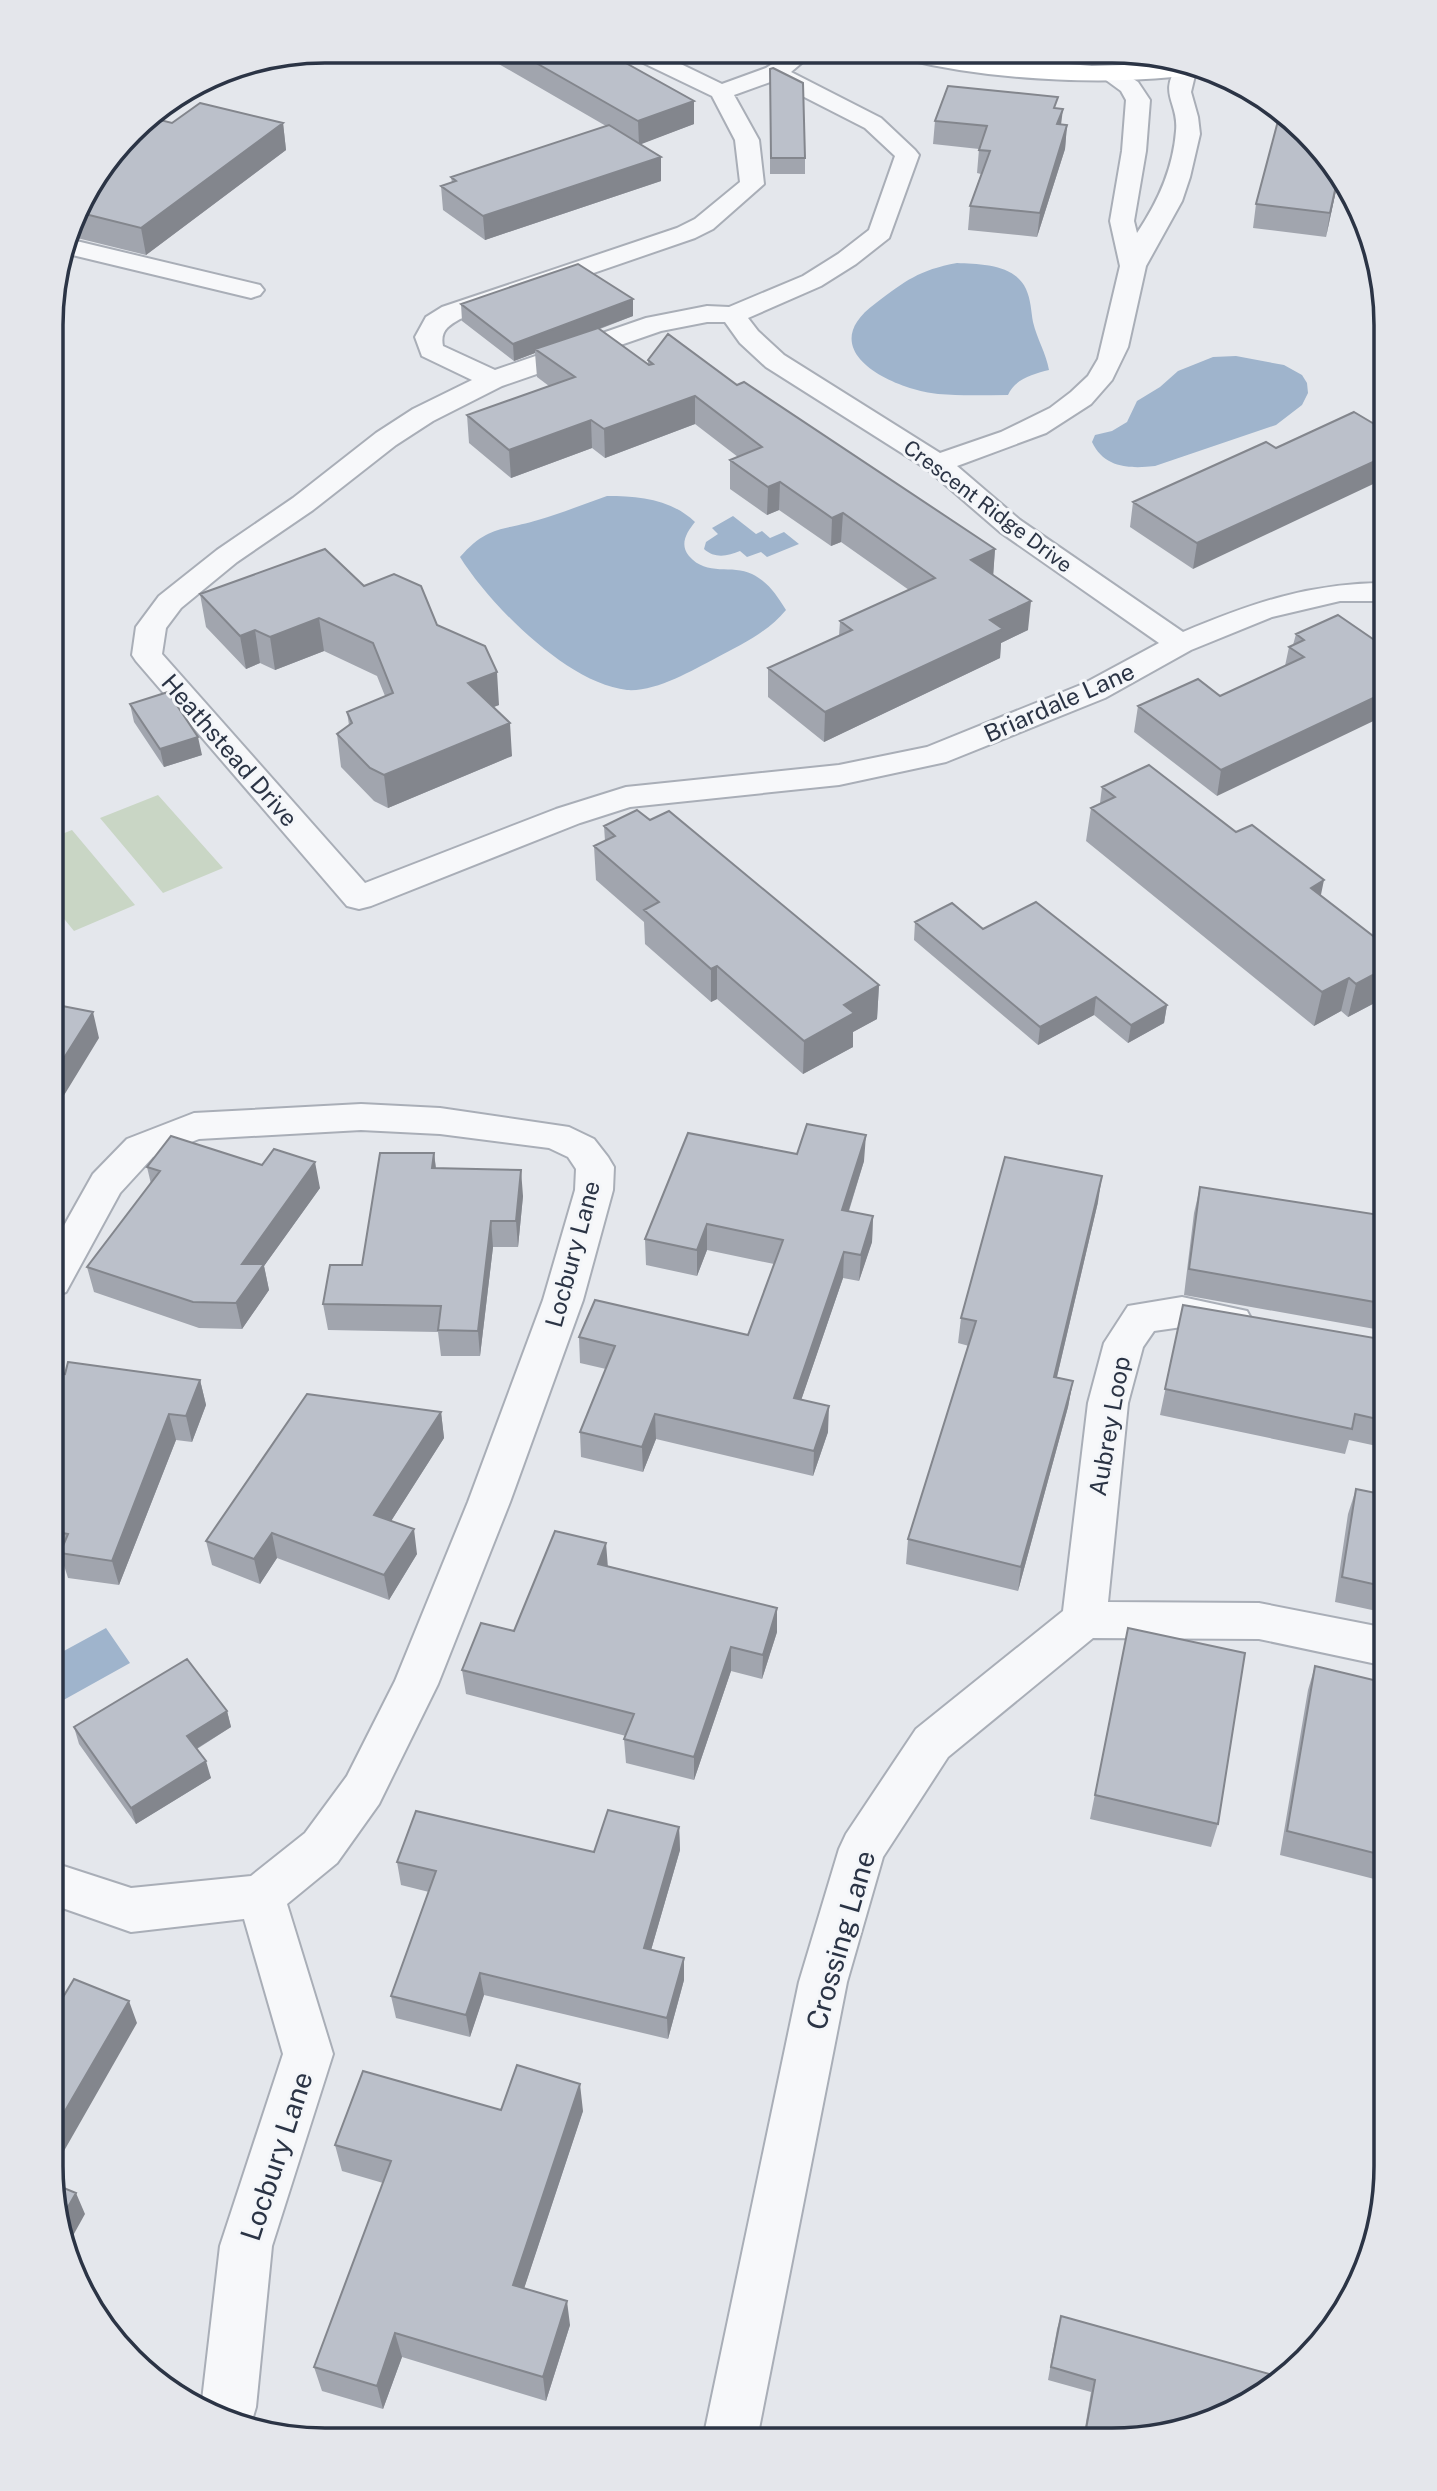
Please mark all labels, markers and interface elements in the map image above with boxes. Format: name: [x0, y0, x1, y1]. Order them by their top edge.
street label: Crescent Ridge Drive: [899, 434, 1077, 578]
street label: Briardale Lane: [979, 656, 1139, 748]
street label: Heathstead Drive: [156, 668, 304, 832]
street label: Locbury Lane: [539, 1178, 605, 1330]
street label: Aubrey Loop: [1083, 1354, 1135, 1498]
street label: Crossing Lane: [799, 1847, 881, 2033]
street label: Locbury Lane: [233, 2067, 319, 2245]

